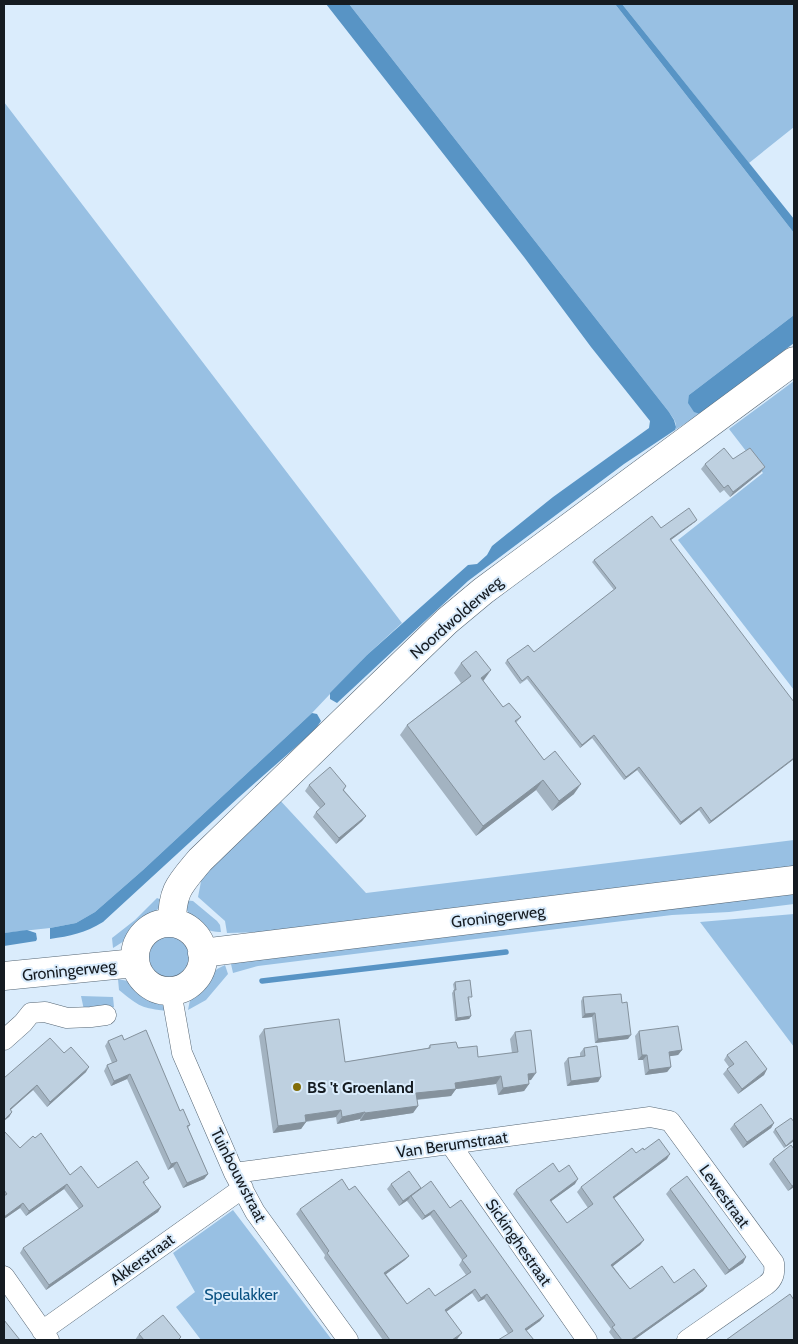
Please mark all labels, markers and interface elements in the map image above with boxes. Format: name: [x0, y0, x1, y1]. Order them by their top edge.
street label: Noordwolderweg: [406, 571, 507, 663]
street label: Groningerweg: [450, 901, 547, 932]
street label: Groningerweg: [21, 956, 118, 985]
place label: BS 't Groenland: [307, 1078, 414, 1097]
marker: BS 't Groenland: [291, 1081, 303, 1093]
street label: Tuinbouwstraat: [207, 1125, 271, 1226]
street label: Van Berumstraat: [395, 1127, 509, 1162]
street label: Lewestraat: [695, 1161, 754, 1232]
street label: Sickinghestraat: [482, 1195, 556, 1290]
street label: Akkerstraat: [107, 1229, 179, 1289]
park label: Speulakker: [204, 1285, 279, 1304]

